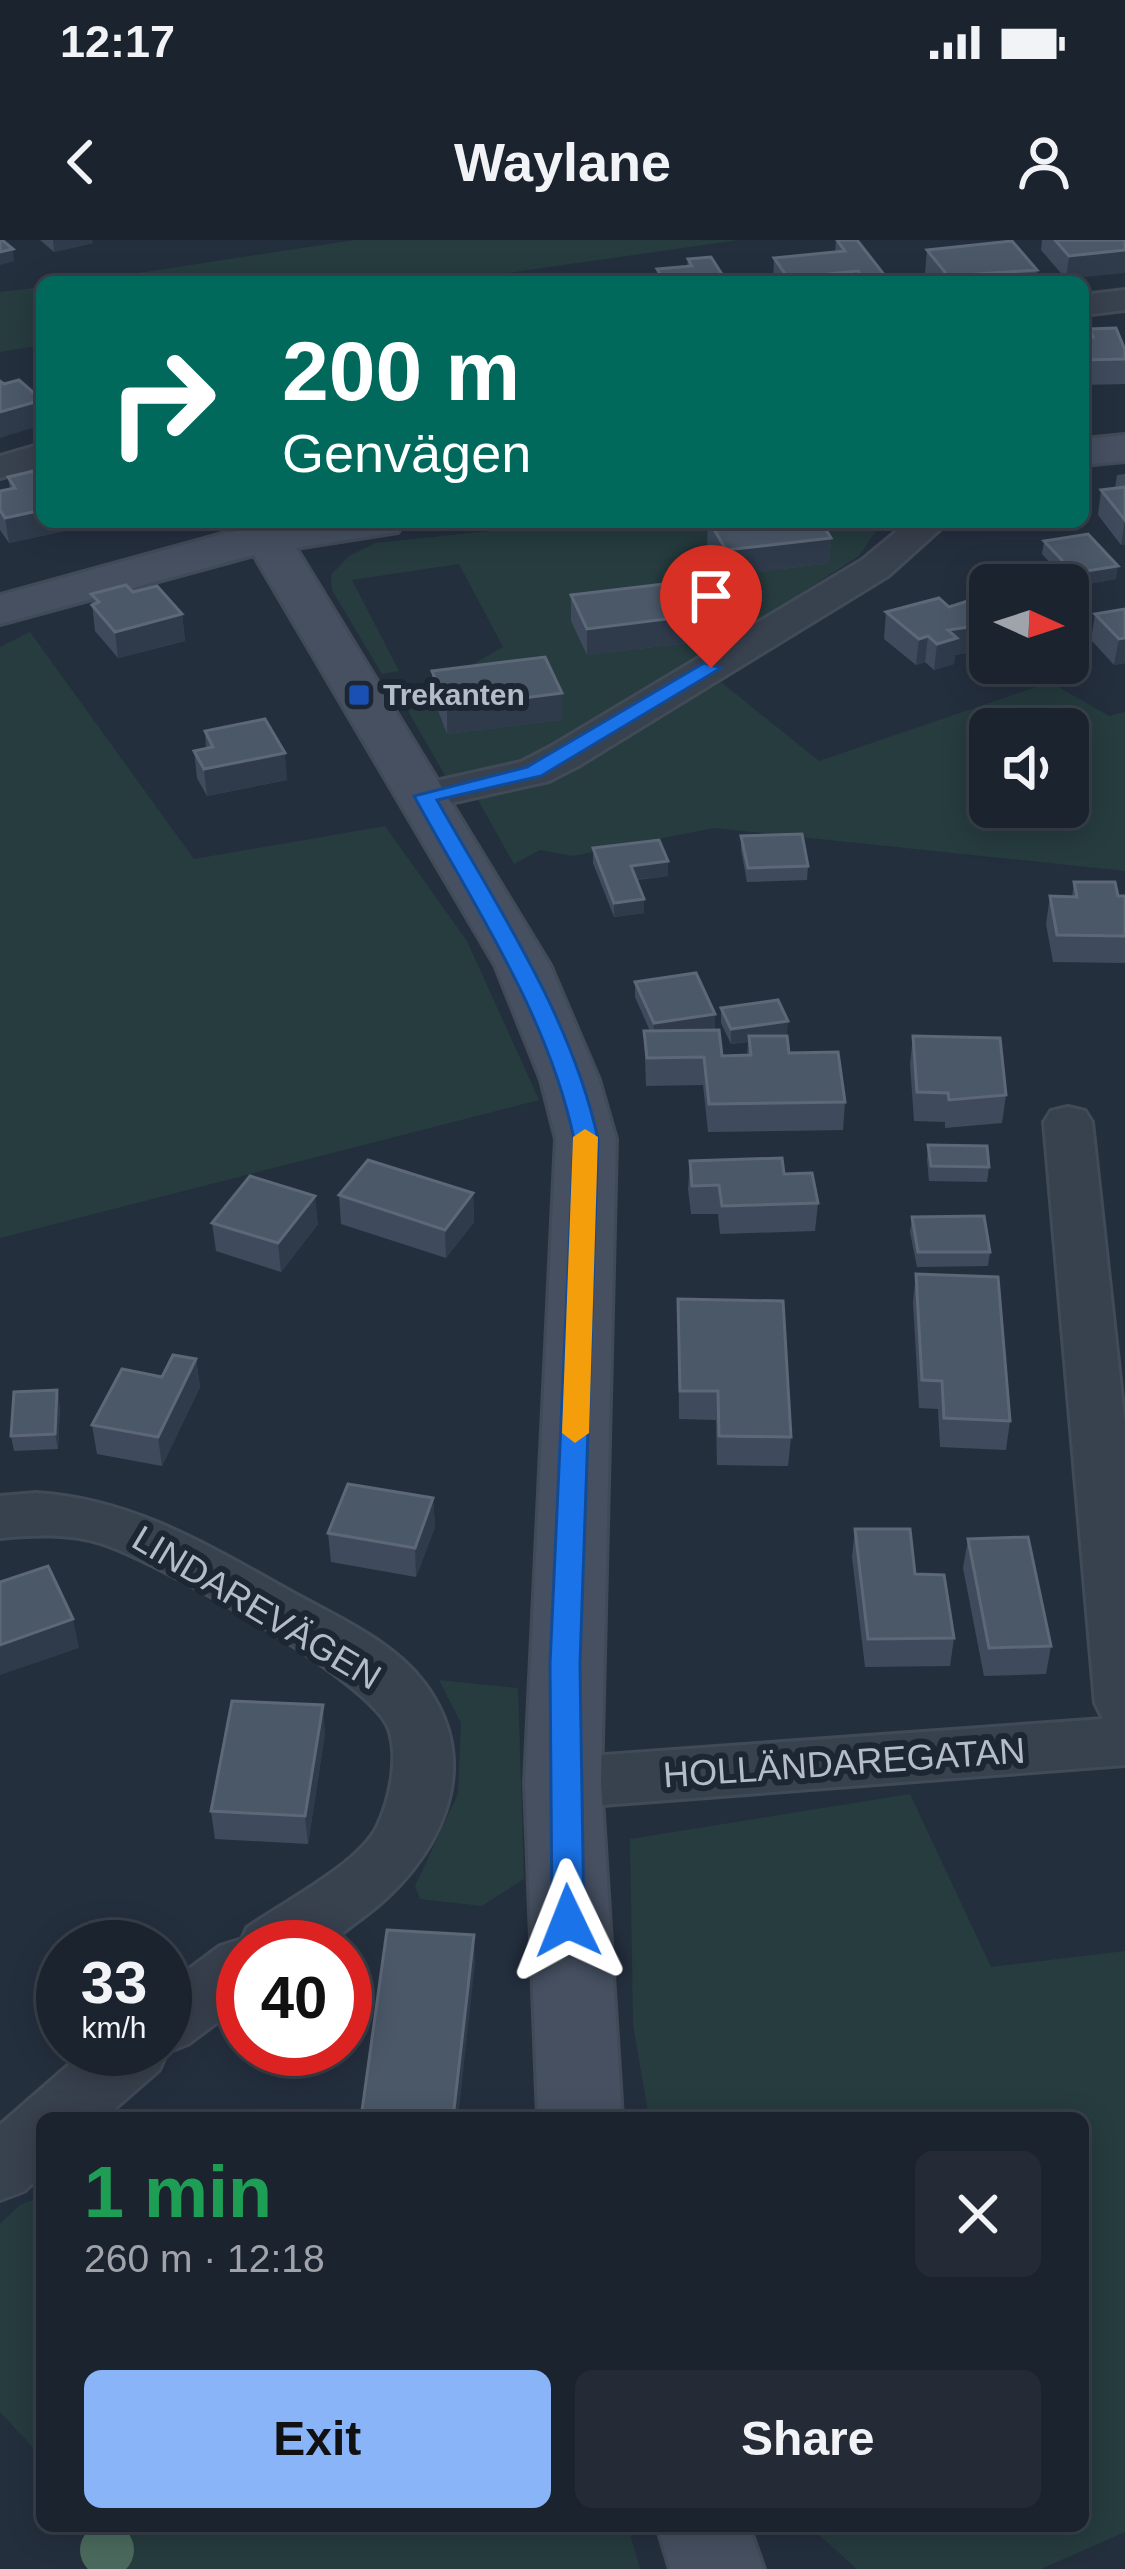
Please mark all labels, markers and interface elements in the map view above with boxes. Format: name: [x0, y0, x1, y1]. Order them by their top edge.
text: 12:17: [60, 16, 175, 67]
icon: back: [48, 129, 114, 195]
icon: person: [1011, 129, 1077, 195]
text: Waylane: [454, 132, 671, 192]
icon: right: [84, 324, 240, 480]
text: 200 m: [282, 324, 520, 418]
text: Genvägen: [282, 423, 531, 483]
pin: [660, 545, 762, 668]
icon: arrive: [678, 563, 744, 629]
north arrow: [969, 564, 1089, 684]
map controls: [969, 564, 1089, 828]
place label: Trekanten: [383, 678, 525, 711]
marker: Trekanten: [346, 682, 372, 708]
button: sound: [969, 708, 1089, 828]
street label: LINDAREVÄGEN: [125, 1517, 388, 1698]
street label: HOLLÄNDAREGATAN: [662, 1729, 1026, 1796]
position arrow: [505, 1858, 631, 1984]
speed limit sign: 40: [216, 1920, 372, 2076]
text: 33: [81, 1949, 147, 2016]
text: km/h: [81, 2011, 147, 2044]
button: close: [915, 2151, 1041, 2277]
text: 1 min: [84, 2152, 272, 2232]
text: 260 m · 12:18: [84, 2237, 325, 2280]
button: Exit: [84, 2370, 551, 2508]
button: Share: [575, 2370, 1041, 2508]

